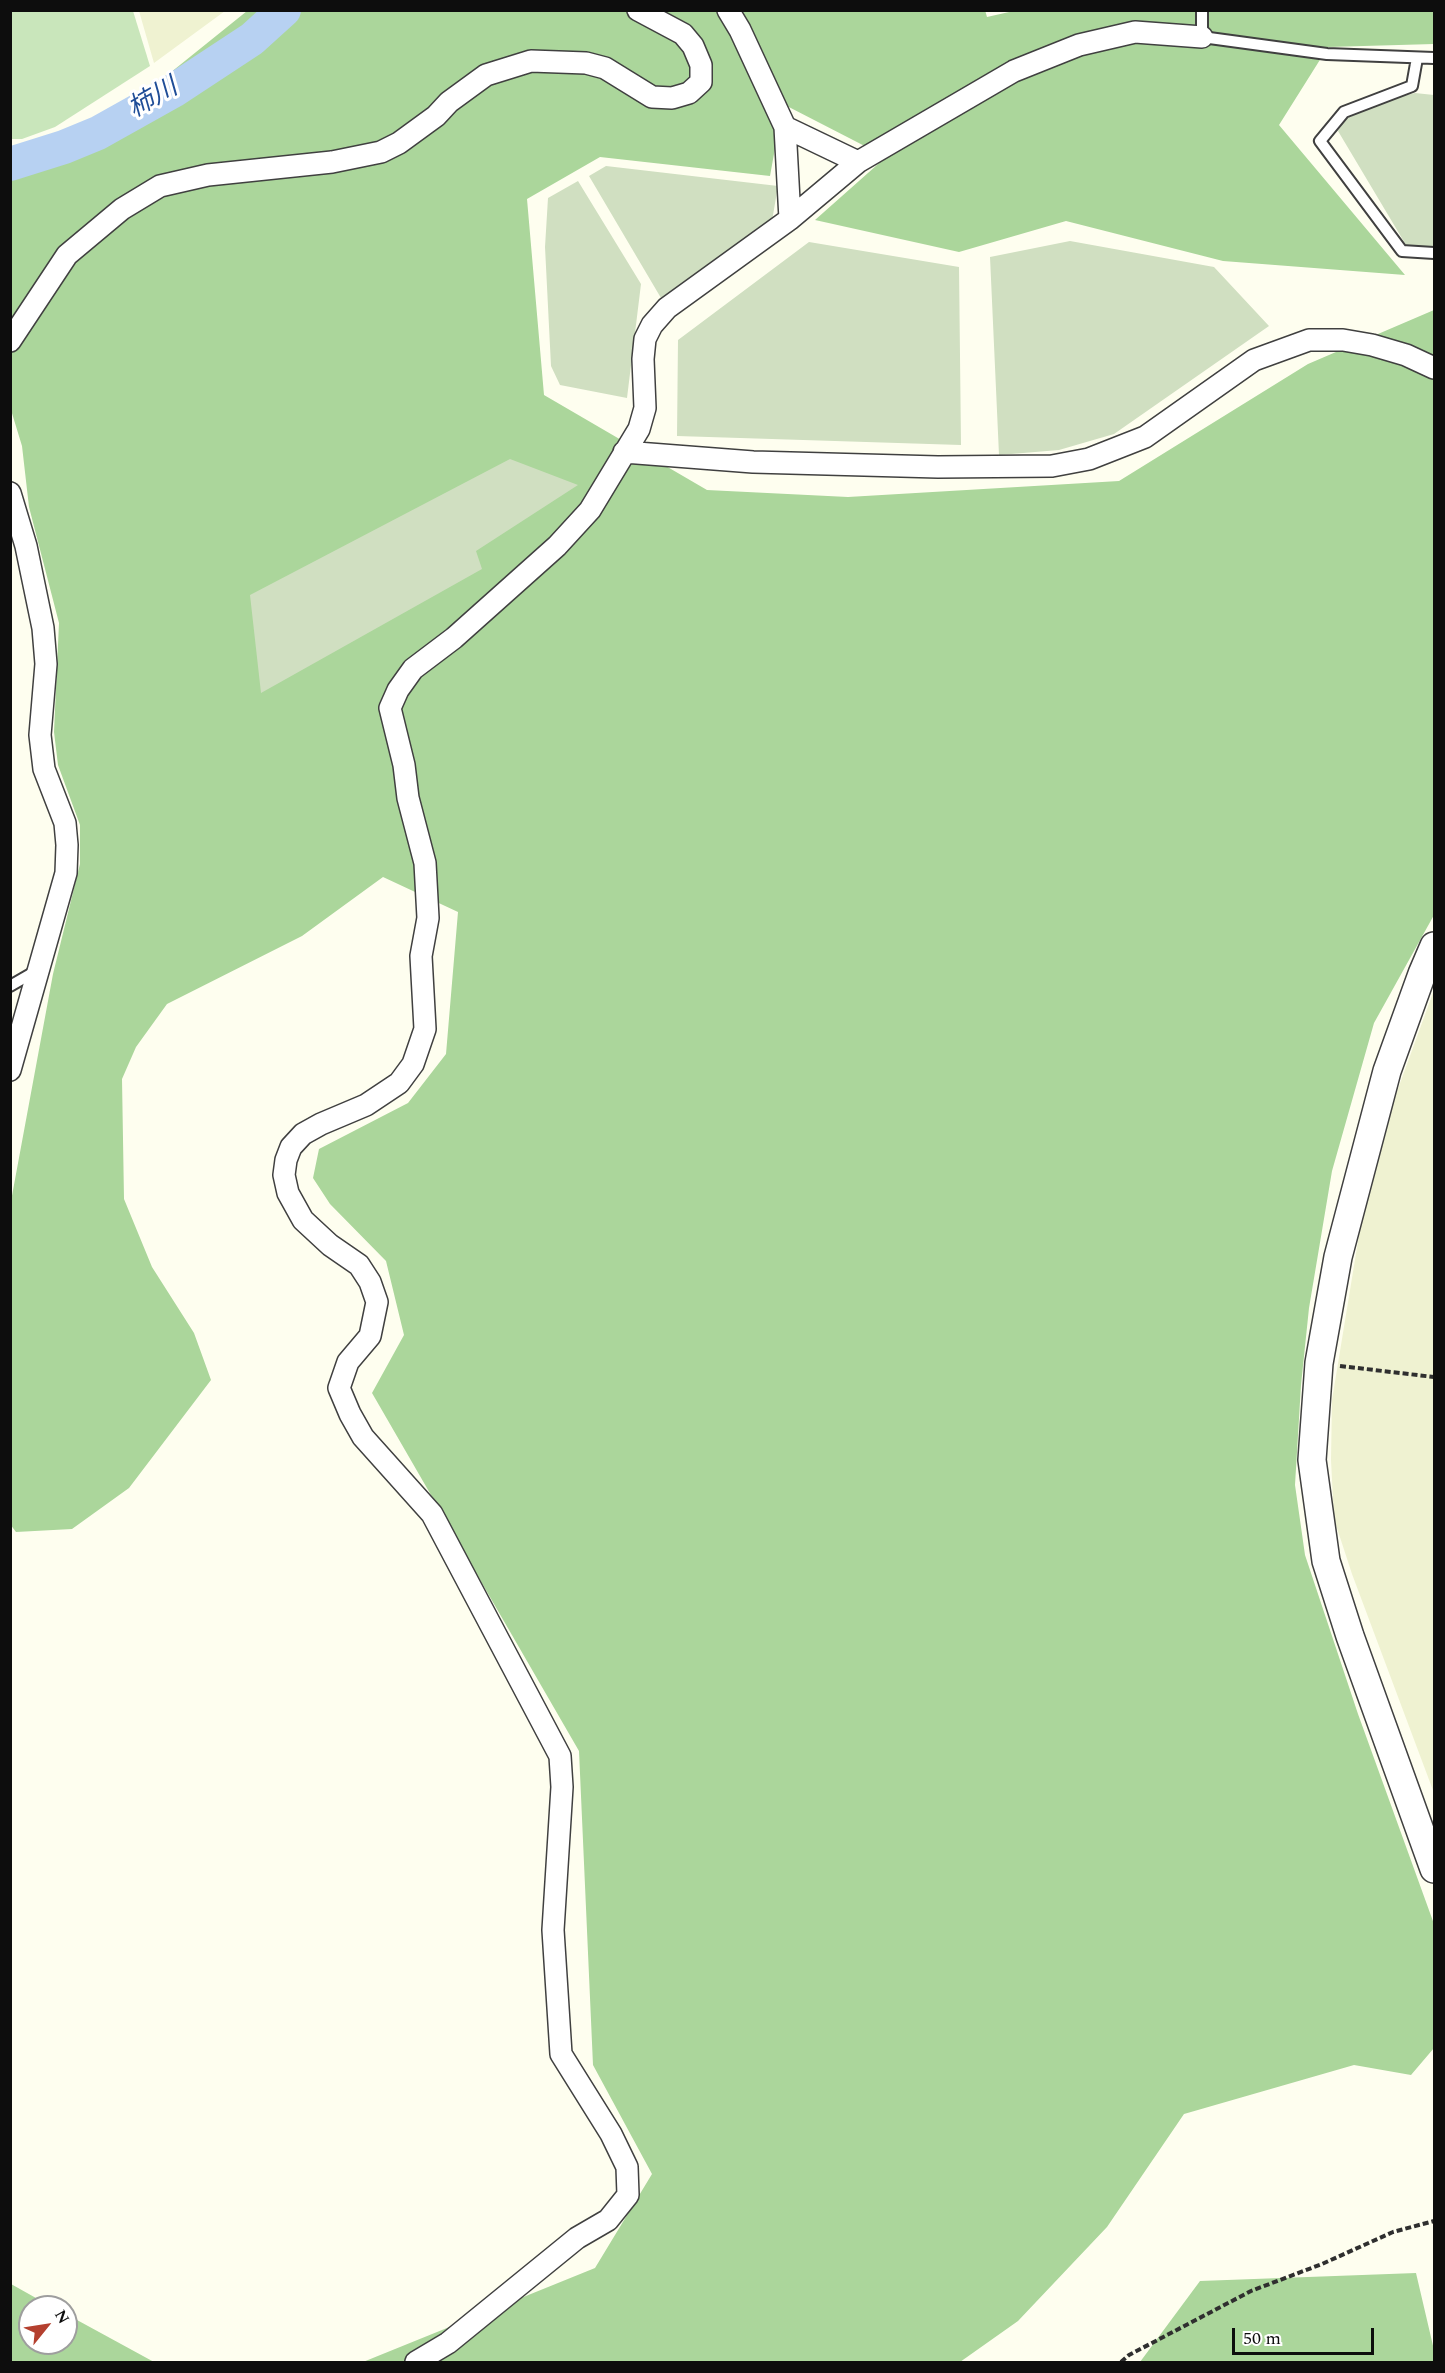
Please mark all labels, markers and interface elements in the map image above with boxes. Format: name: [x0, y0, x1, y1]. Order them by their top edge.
water label: 柿川: [124, 73, 184, 127]
north arrow: [18, 2295, 78, 2355]
text: N: [48, 2305, 76, 2329]
scale bar: [1235, 2316, 1378, 2354]
text: 50 m: [1243, 2325, 1281, 2352]

